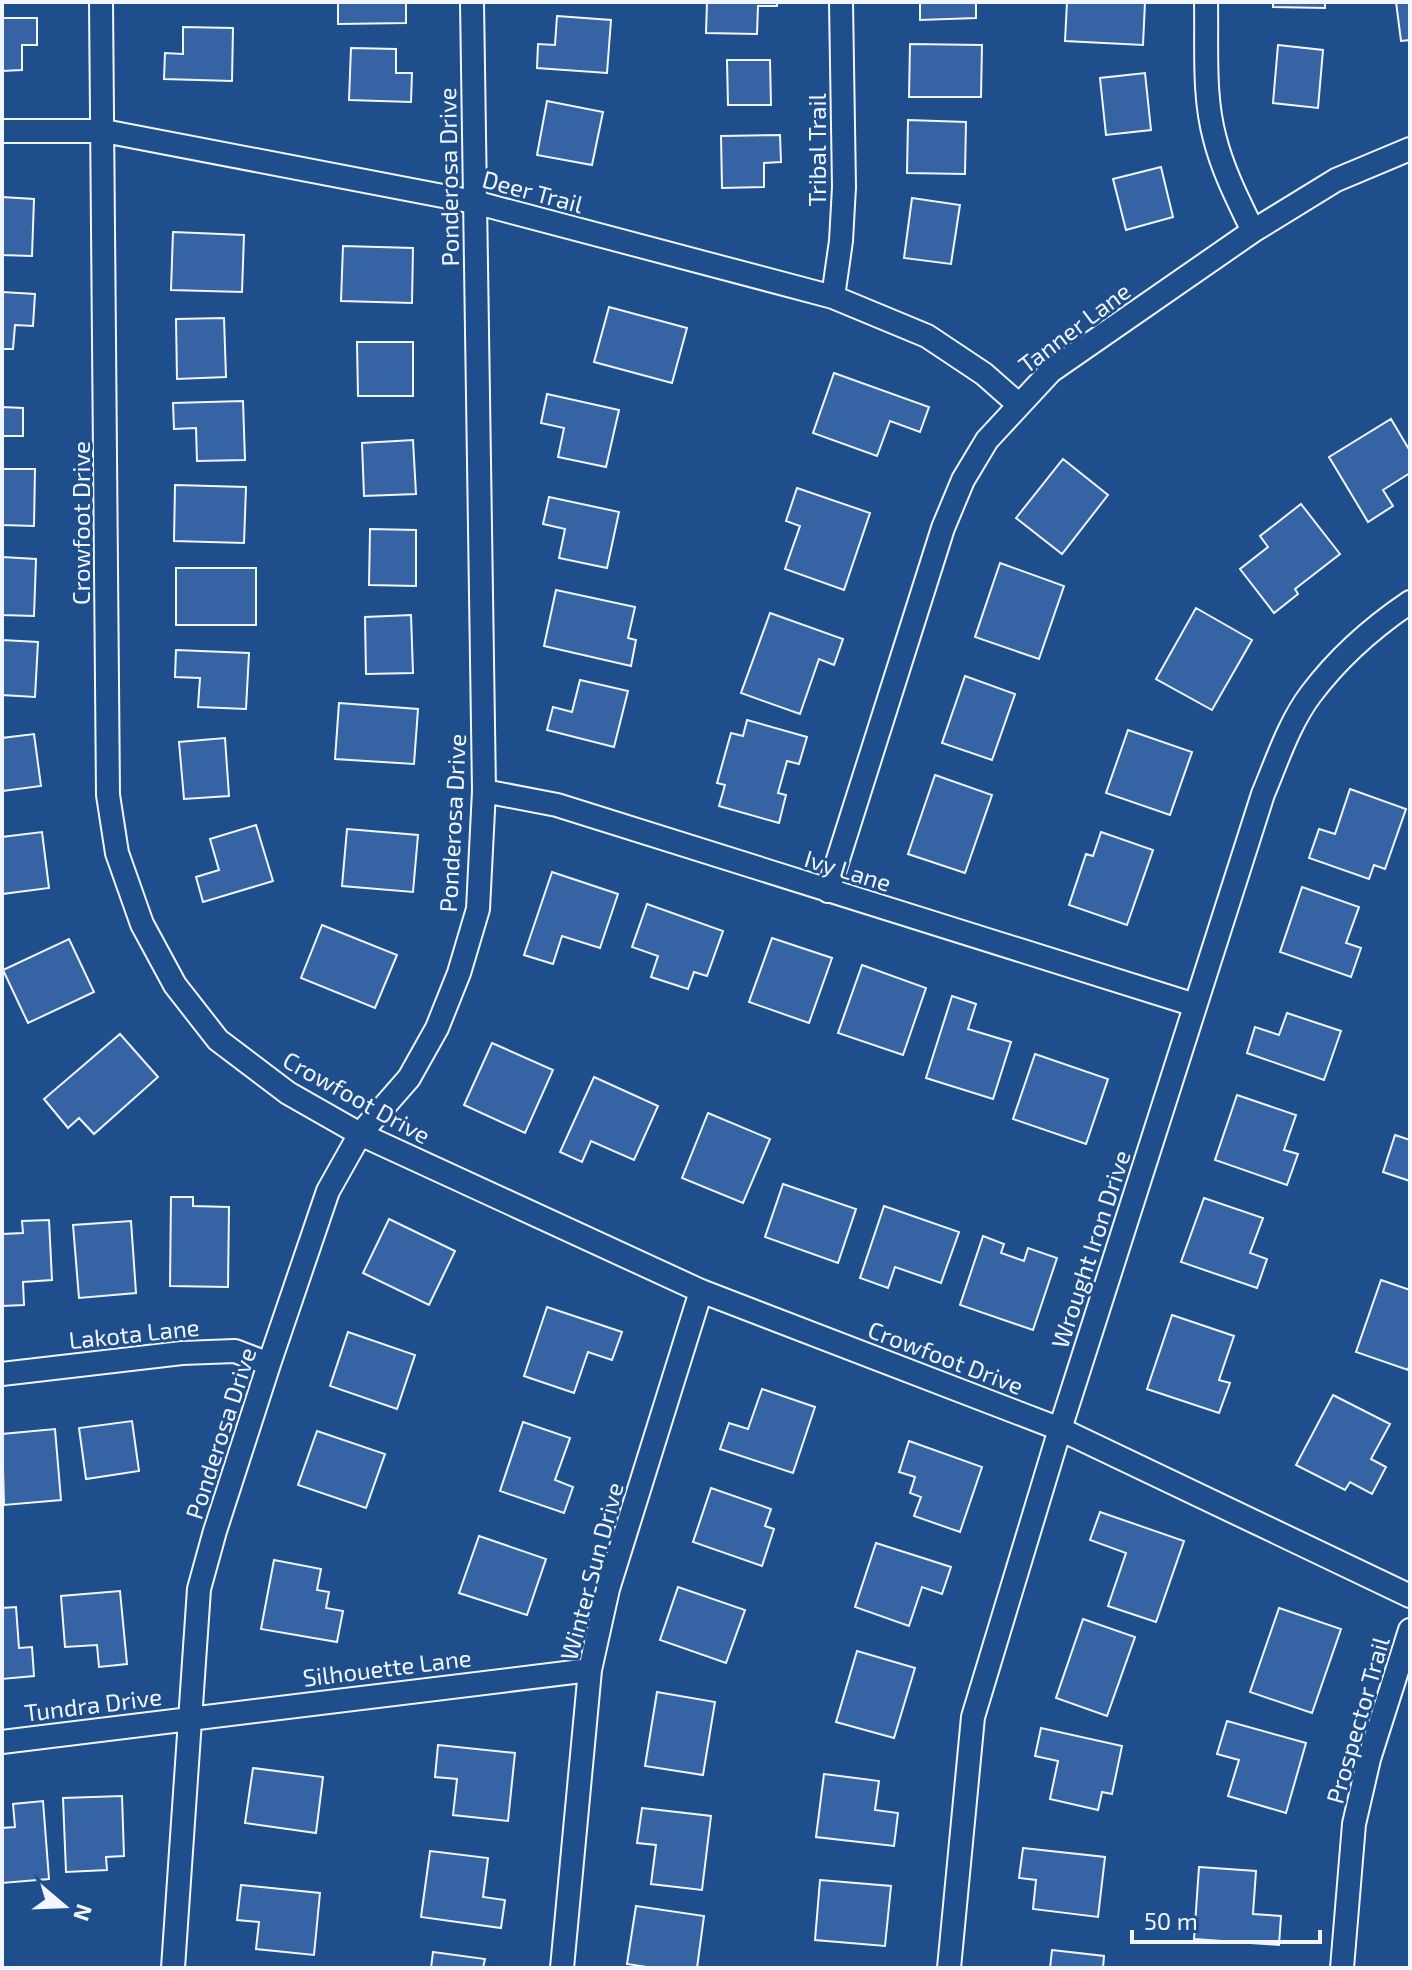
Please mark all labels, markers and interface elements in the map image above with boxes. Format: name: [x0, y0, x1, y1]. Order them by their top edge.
street label: Ponderosa Drive: [432, 87, 464, 267]
street label: Tribal Trail: [802, 93, 831, 207]
street label: Deer Trail: [479, 164, 587, 218]
street label: Tanner Lane: [1012, 276, 1136, 378]
street label: Crowfoot Drive: [66, 441, 95, 605]
street label: Ponderosa Drive: [433, 733, 471, 913]
street label: Ivy Lane: [801, 843, 895, 897]
street label: Crowfoot Drive: [278, 1045, 436, 1149]
street label: Wrought Iron Drive: [1044, 1146, 1136, 1352]
street label: Lakota Lane: [67, 1312, 201, 1354]
street label: Crowfoot Drive: [864, 1314, 1028, 1400]
street label: Ponderosa Drive: [179, 1343, 261, 1523]
street label: Winter Sun Drive: [553, 1479, 629, 1663]
street label: Prospector Trail: [1319, 1633, 1395, 1807]
street label: Silhouette Lane: [301, 1642, 473, 1692]
street label: Tundra Drive: [23, 1681, 163, 1727]
north arrow: [24, 1866, 104, 1946]
scale bar: [1132, 1894, 1320, 1944]
text: N: [69, 1901, 99, 1925]
text: 50 m: [1144, 1906, 1198, 1935]

